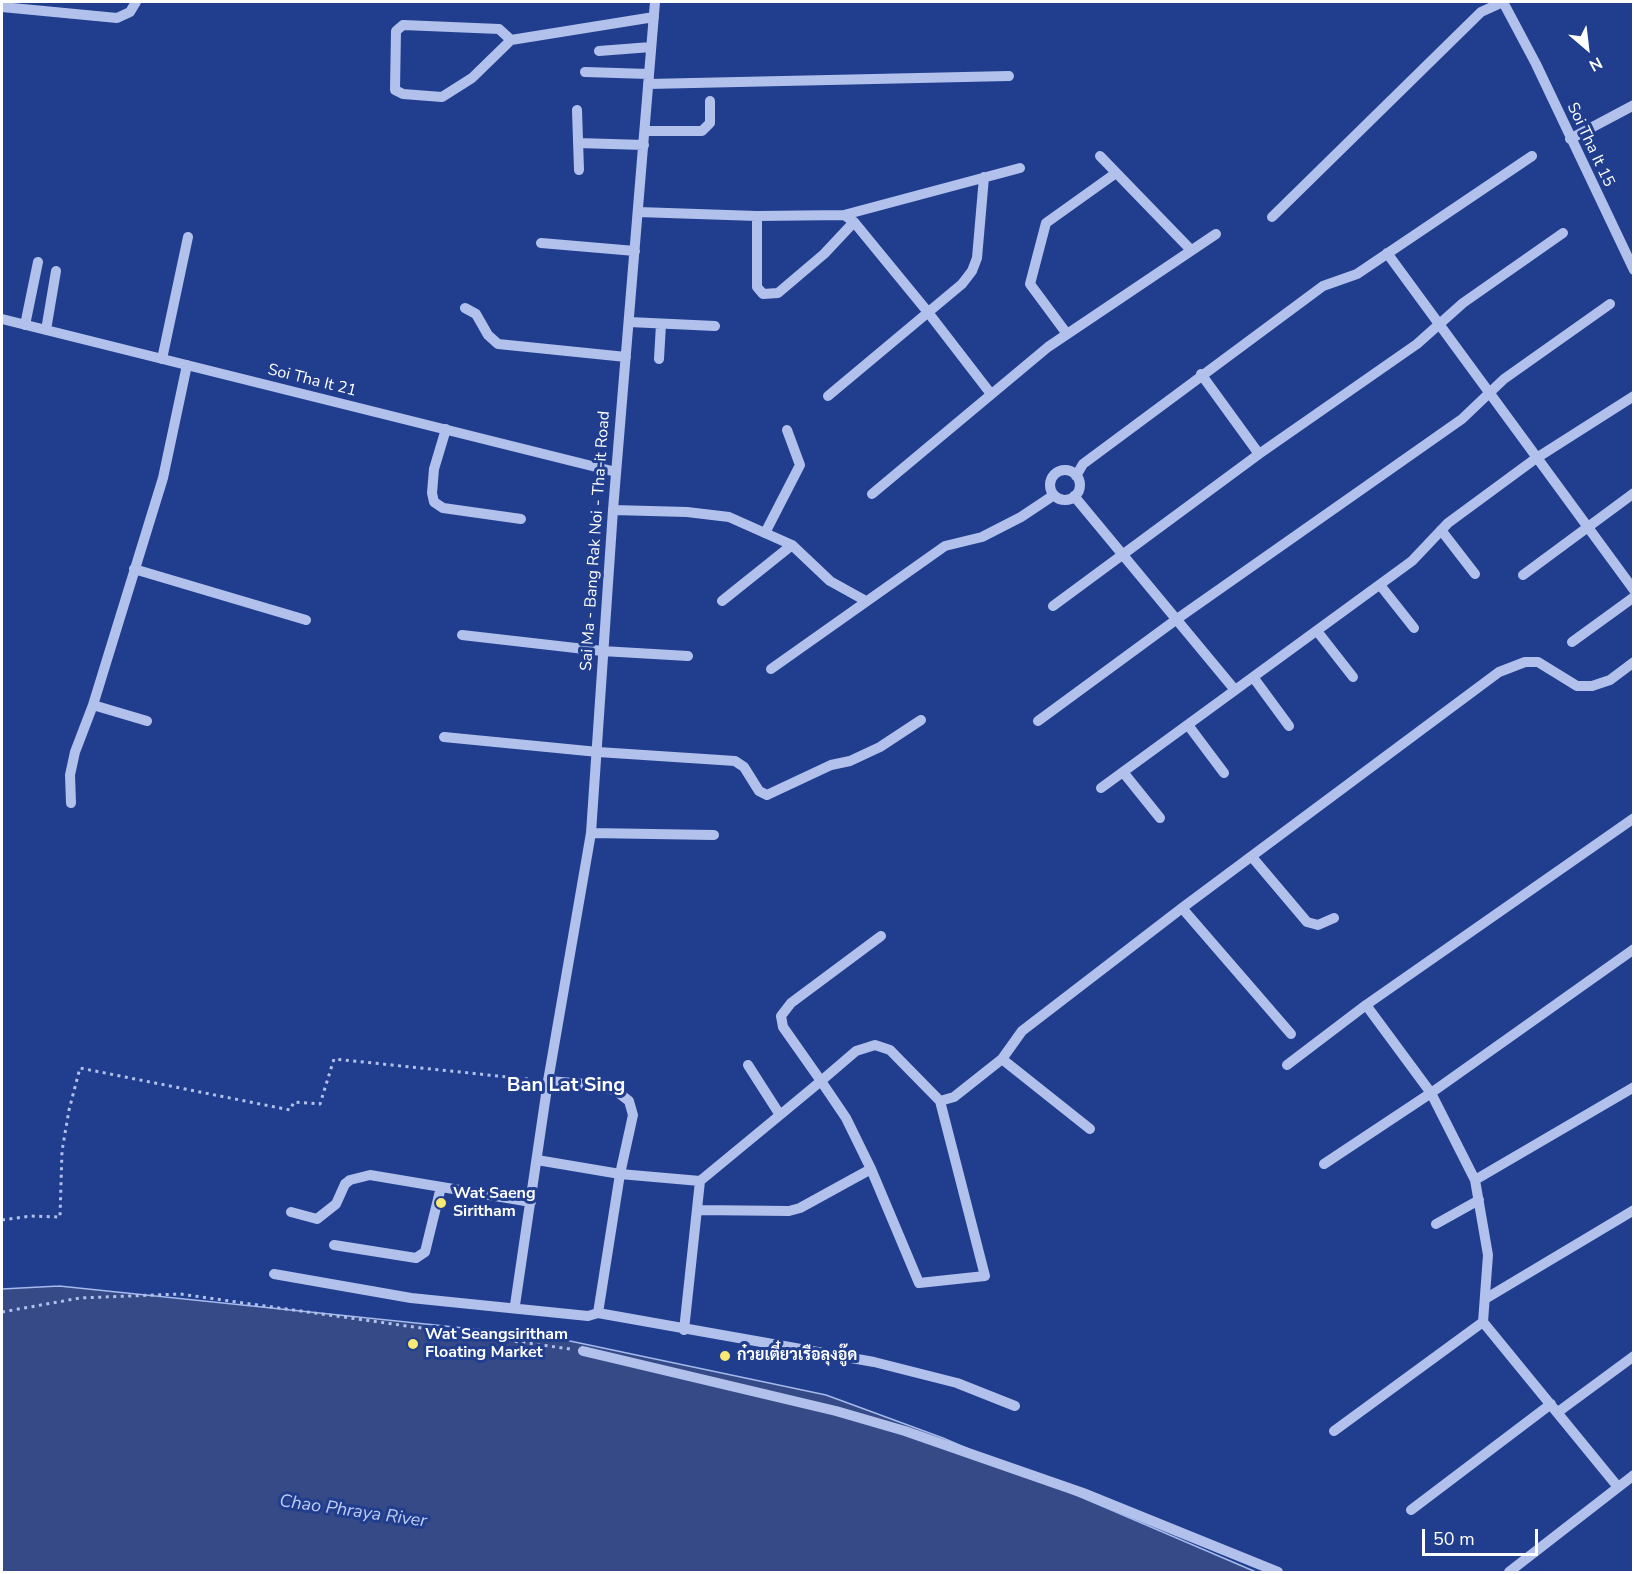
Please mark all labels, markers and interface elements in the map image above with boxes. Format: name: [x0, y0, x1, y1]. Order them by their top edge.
north arrow: [1557, 18, 1617, 78]
text: N: [1585, 51, 1606, 76]
street label: Soi Tha It 15: [1562, 100, 1618, 190]
street label: Soi Tha It 21: [266, 361, 358, 401]
street label: Sai Ma - Bang Rak Noi - Tha-it Road: [577, 410, 615, 672]
district label: Ban Lat Sing: [507, 1074, 625, 1098]
place label: Wat Saeng Siritham: [453, 1184, 536, 1222]
marker: Wat Saeng Siritham: [434, 1196, 448, 1210]
place label: Wat Seangsiritham Floating Market: [425, 1325, 568, 1363]
marker: Wat Seangsiritham Floating Market: [406, 1337, 420, 1351]
place label: ก๋วยเตี๋ยวเรือลุงอู๊ด: [737, 1346, 857, 1366]
marker: ก๋วยเตี๋ยวเรือลุงอู๊ด: [718, 1349, 732, 1363]
water label: Chao Phraya River: [278, 1491, 428, 1533]
scale bar: [1425, 1517, 1540, 1555]
text: 50 m: [1433, 1527, 1475, 1551]

